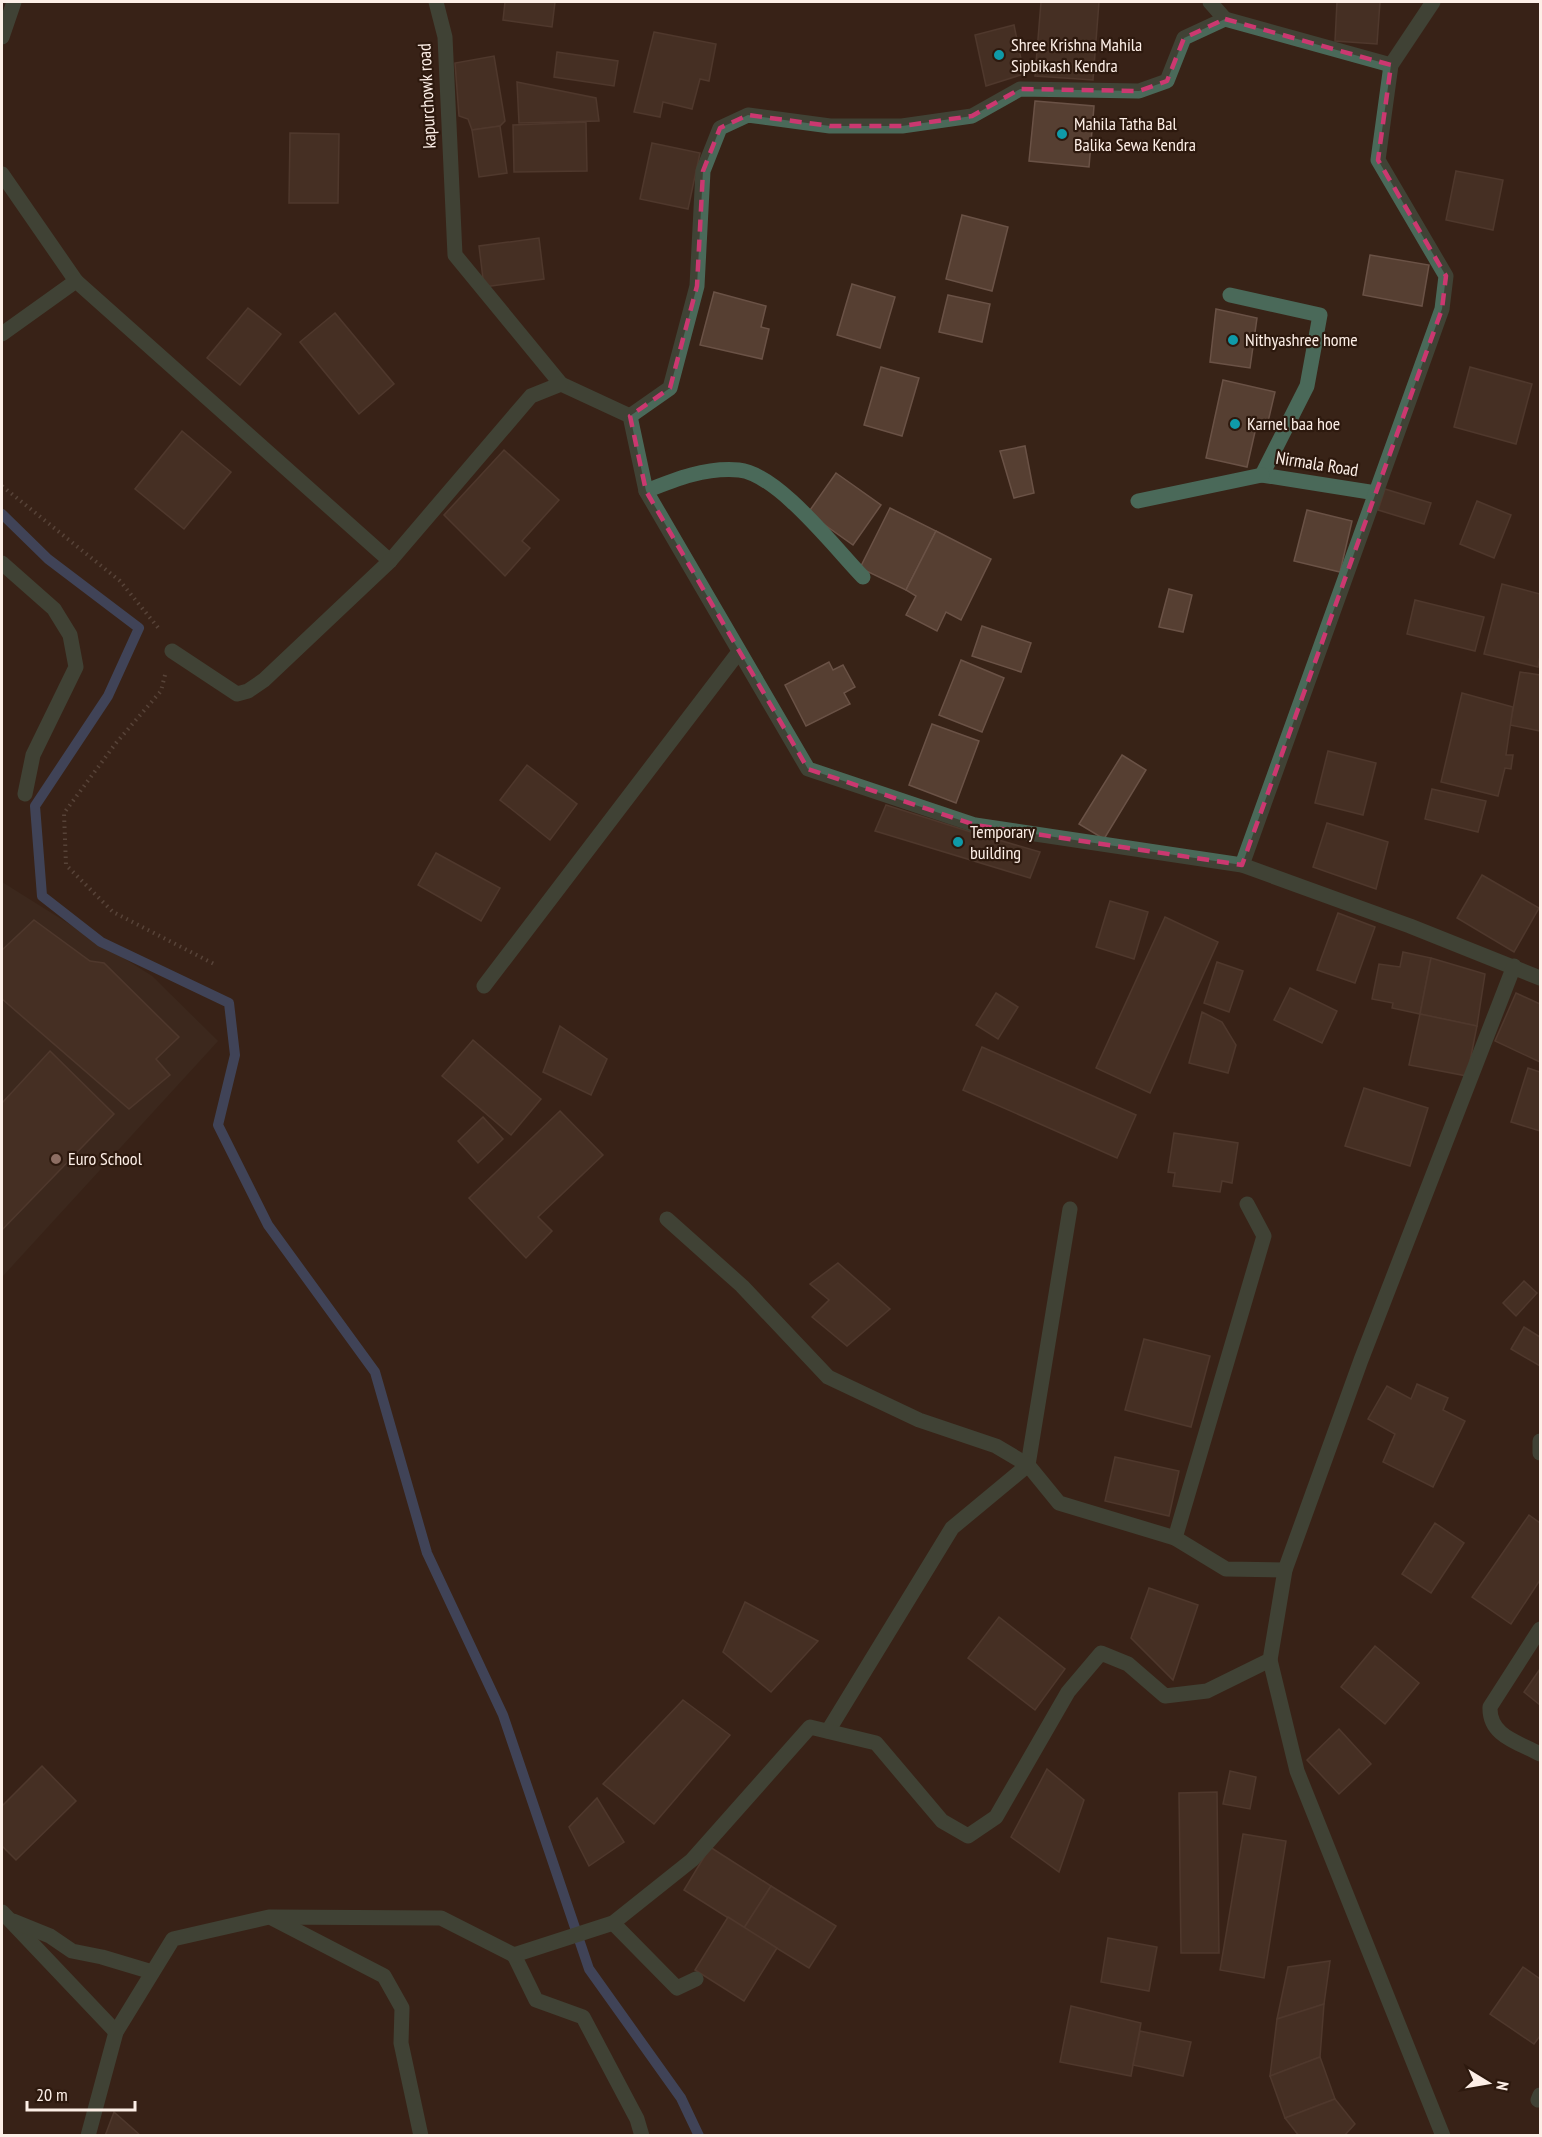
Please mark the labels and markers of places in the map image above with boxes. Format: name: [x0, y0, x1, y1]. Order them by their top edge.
place label: Shree Krishna Mahila Sipbikash Kendra: [1011, 33, 1142, 77]
marker: Shree Krishna Mahila Sipbikash Kendra: [992, 48, 1006, 62]
place label: Mahila Tatha Bal Balika Sewa Kendra: [1074, 112, 1196, 156]
marker: Mahila Tatha Bal Balika Sewa Kendra: [1055, 127, 1069, 141]
place label: Nithyashree home: [1245, 328, 1358, 351]
marker: Nithyashree home: [1226, 333, 1240, 347]
place label: Karnel baa hoe: [1247, 412, 1340, 435]
marker: Karnel baa hoe: [1228, 417, 1242, 431]
place label: Temporary building: [970, 820, 1035, 864]
marker: Temporary building: [951, 835, 965, 849]
place label: Euro School: [68, 1147, 143, 1170]
marker: Euro School: [49, 1152, 63, 1166]

